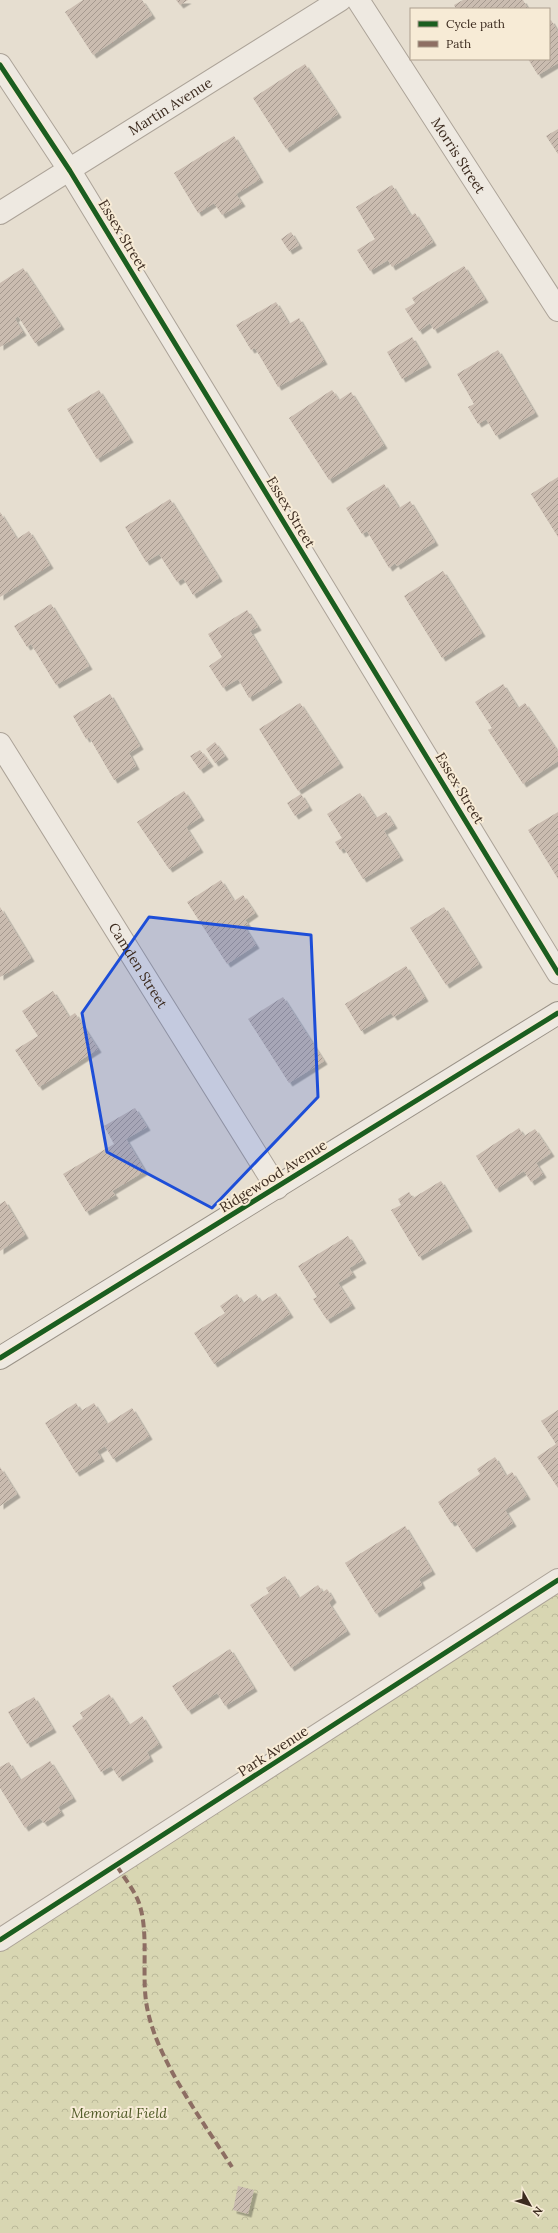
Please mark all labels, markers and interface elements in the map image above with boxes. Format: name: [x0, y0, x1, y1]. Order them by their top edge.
legend: [410, 8, 550, 60]
text: Cycle path: [446, 16, 505, 31]
text: Path: [446, 36, 471, 51]
street label: Martin Avenue: [125, 73, 216, 139]
street label: Morris Street: [427, 114, 490, 197]
street label: Essex Street: [95, 196, 152, 274]
street label: Essex Street: [263, 473, 320, 551]
street label: Essex Street: [432, 749, 489, 827]
street label: Camden Street: [105, 919, 172, 1012]
street label: Ridgewood Avenue: [216, 1135, 330, 1216]
street label: Park Avenue: [234, 1721, 312, 1780]
park label: Memorial Field: [71, 2104, 167, 2122]
north arrow: [510, 2185, 550, 2225]
text: N: [529, 2204, 546, 2219]

